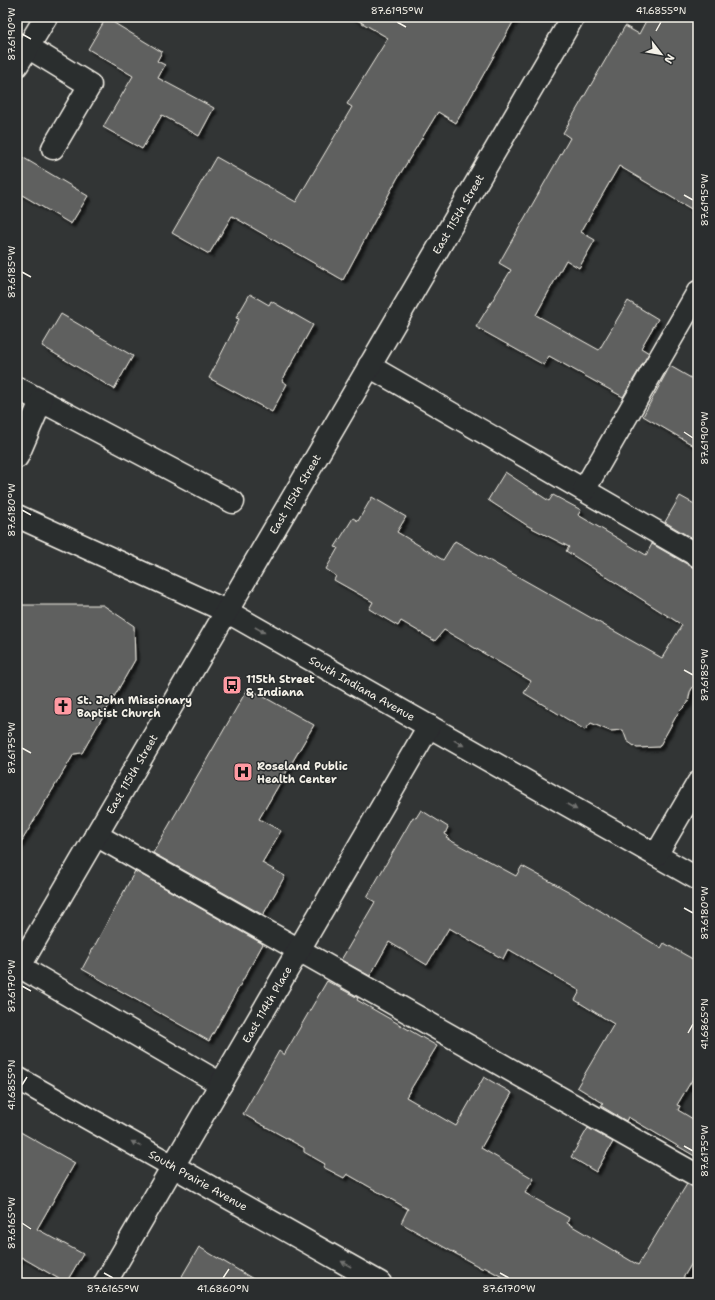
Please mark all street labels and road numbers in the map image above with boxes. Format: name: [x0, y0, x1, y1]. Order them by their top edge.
street label: East 115th Street: [429, 171, 488, 257]
street label: East 115th Street: [266, 451, 325, 537]
street label: South Indiana Avenue: [306, 653, 417, 725]
street label: East 115th Street: [103, 731, 162, 817]
street label: East 114th Place: [239, 964, 296, 1046]
street label: South Prairie Avenue: [146, 1147, 250, 1215]

